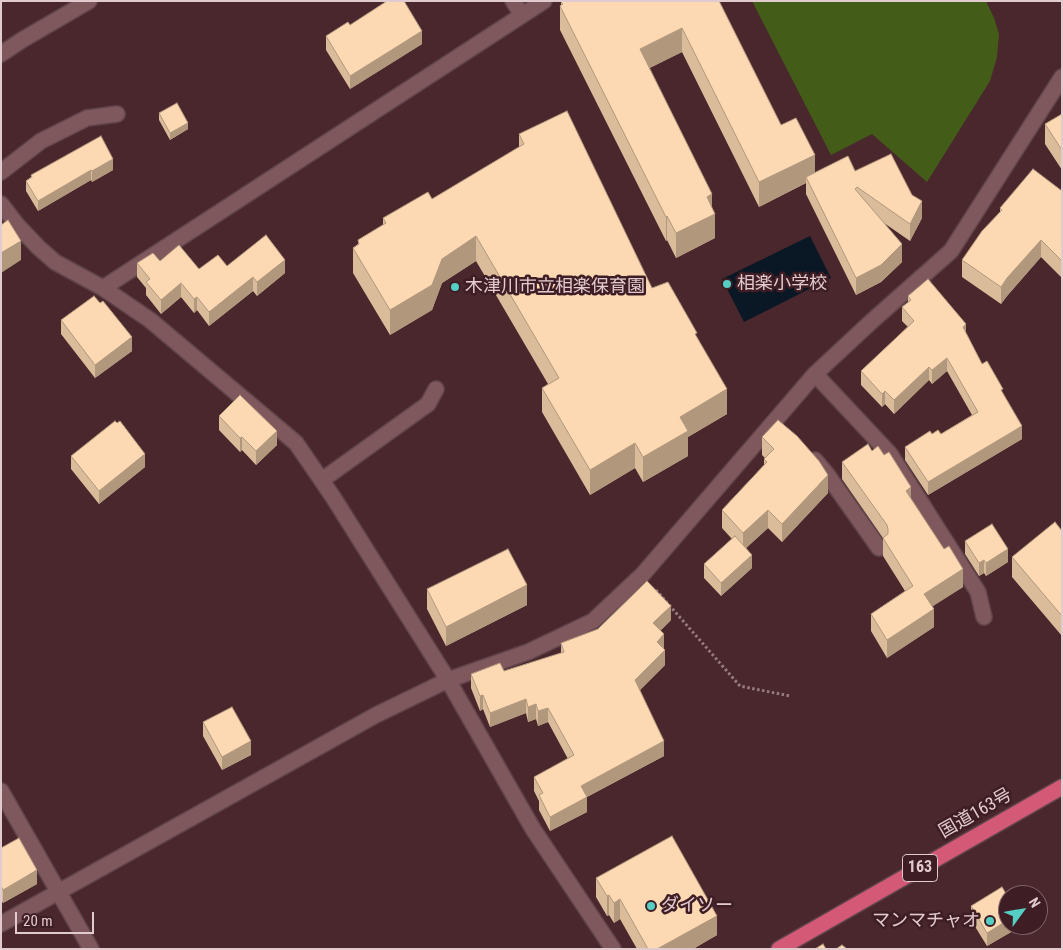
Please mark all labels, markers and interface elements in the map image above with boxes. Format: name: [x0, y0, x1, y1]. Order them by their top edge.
place label: 相楽小学校: [737, 273, 827, 295]
place label: 木津川市立相楽保育園: [465, 276, 645, 298]
marker: 相楽小学校: [721, 278, 733, 290]
marker: 木津川市立相楽保育園: [449, 281, 461, 293]
street label: 国道163号: [936, 784, 1016, 844]
road number: 163: [902, 854, 938, 881]
north arrow: [998, 885, 1048, 935]
place label: ダイソー: [661, 895, 733, 917]
text: N: [1026, 895, 1044, 910]
marker: ダイソー: [645, 900, 657, 912]
scale bar: [18, 902, 96, 934]
place label: マンマチャオ: [872, 910, 980, 932]
text: 20 m: [23, 912, 53, 930]
marker: マンマチャオ: [984, 915, 996, 927]

